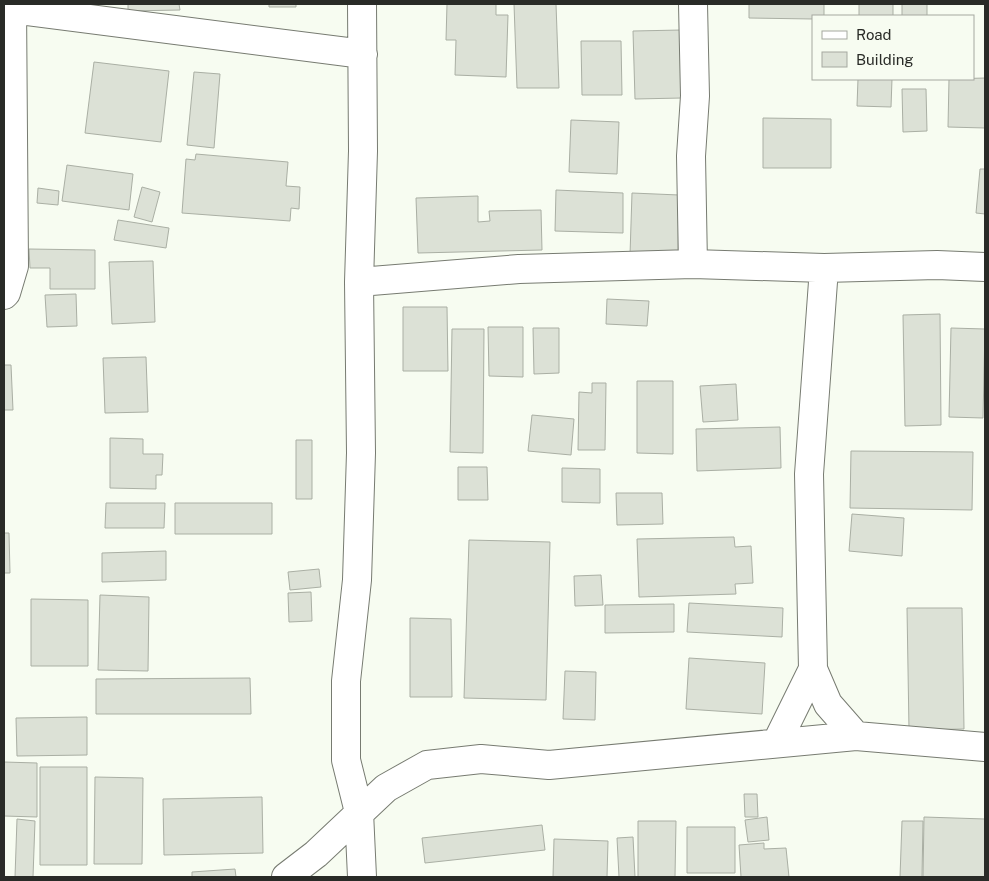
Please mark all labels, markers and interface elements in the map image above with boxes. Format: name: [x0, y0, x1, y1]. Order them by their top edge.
legend: [812, 15, 974, 80]
text: Road: [856, 26, 892, 43]
text: Building: [856, 51, 914, 68]

